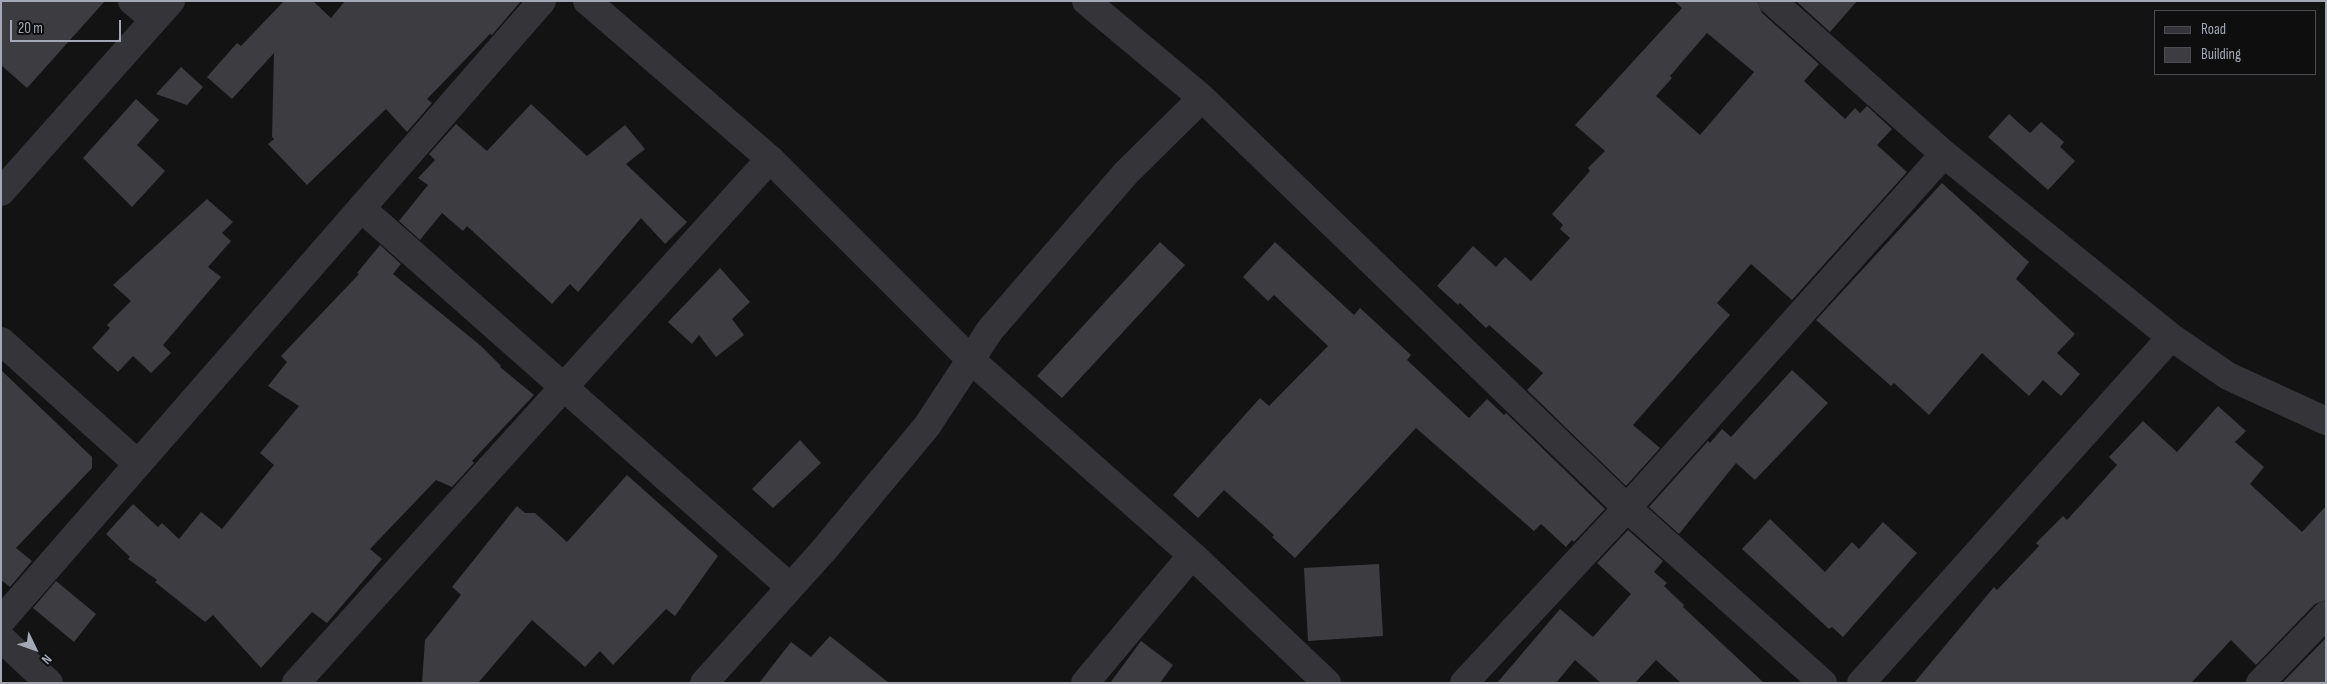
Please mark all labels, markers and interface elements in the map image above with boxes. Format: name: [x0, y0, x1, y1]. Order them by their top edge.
scale bar: [12, 10, 124, 42]
legend: [2154, 10, 2317, 75]
text: 20 m: [18, 19, 43, 38]
text: Road: [2201, 20, 2226, 39]
text: Building: [2201, 45, 2241, 64]
north arrow: [10, 624, 60, 674]
text: N: [38, 651, 55, 668]

